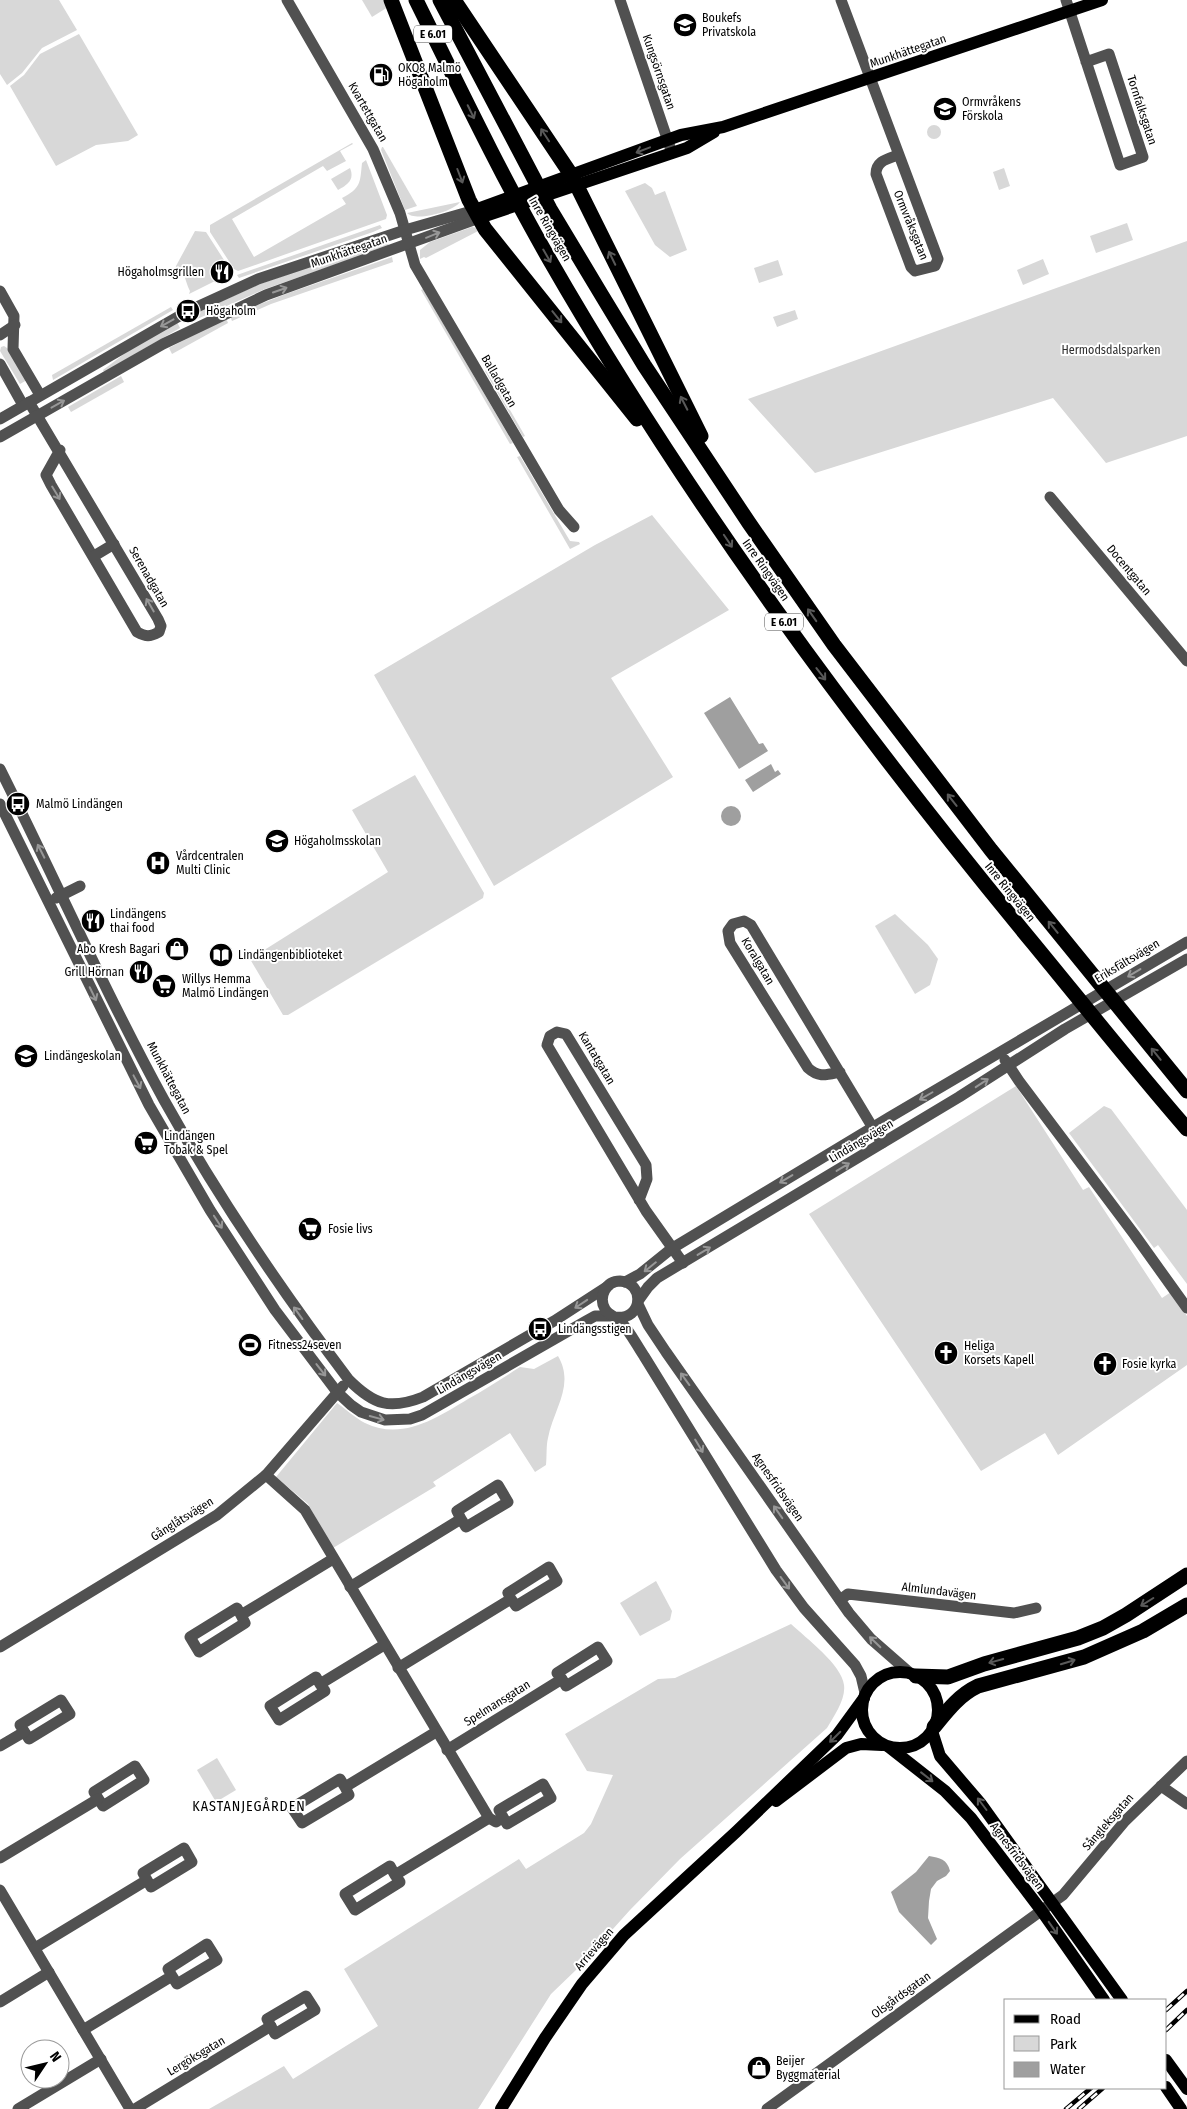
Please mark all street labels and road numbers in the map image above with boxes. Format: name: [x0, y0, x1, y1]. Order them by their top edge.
road number: E 6.01: [414, 26, 452, 42]
street label: Munkhättegatan: [868, 31, 948, 71]
street label: Kungsörnsgatan: [640, 32, 678, 112]
street label: Tornfalksgatan: [1124, 74, 1160, 146]
street label: Kvartettgatan: [345, 80, 391, 144]
street label: Ormvråksgatan: [891, 188, 931, 262]
street label: Inre Ringvägen: [526, 194, 574, 264]
street label: Munkhättegatan: [309, 231, 389, 271]
street label: Balladgatan: [478, 352, 520, 410]
street label: Inre Ringvägen: [740, 536, 792, 604]
street label: Docentgatan: [1104, 542, 1154, 598]
street label: Serenadgatan: [126, 544, 172, 610]
road number: E 6.01: [765, 614, 803, 630]
street label: Inre Ringvägen: [982, 860, 1038, 924]
street label: Koralgatan: [738, 935, 778, 987]
street label: Eriksfältsvägen: [1092, 936, 1162, 986]
street label: Kantatgatan: [576, 1029, 618, 1087]
street label: Munkhättegatan: [144, 1039, 194, 1117]
street label: Lindängsvägen: [826, 1116, 896, 1166]
street label: Lindängsvägen: [434, 1349, 504, 1397]
street label: Agnesfridsvägen: [749, 1450, 807, 1524]
street label: Gånglåtsvägen: [148, 1494, 216, 1544]
street label: Almlundavägen: [901, 1579, 977, 1603]
street label: Spelmansgatan: [461, 1677, 533, 1729]
street label: Sångleksgatan: [1079, 1791, 1137, 1853]
street label: Agnesfridsvägen: [987, 1820, 1047, 1892]
street label: Arrievägen: [572, 1925, 616, 1973]
street label: Olsgårdsgatan: [869, 1969, 933, 2021]
street label: Lergöksgatan: [165, 2033, 227, 2079]

